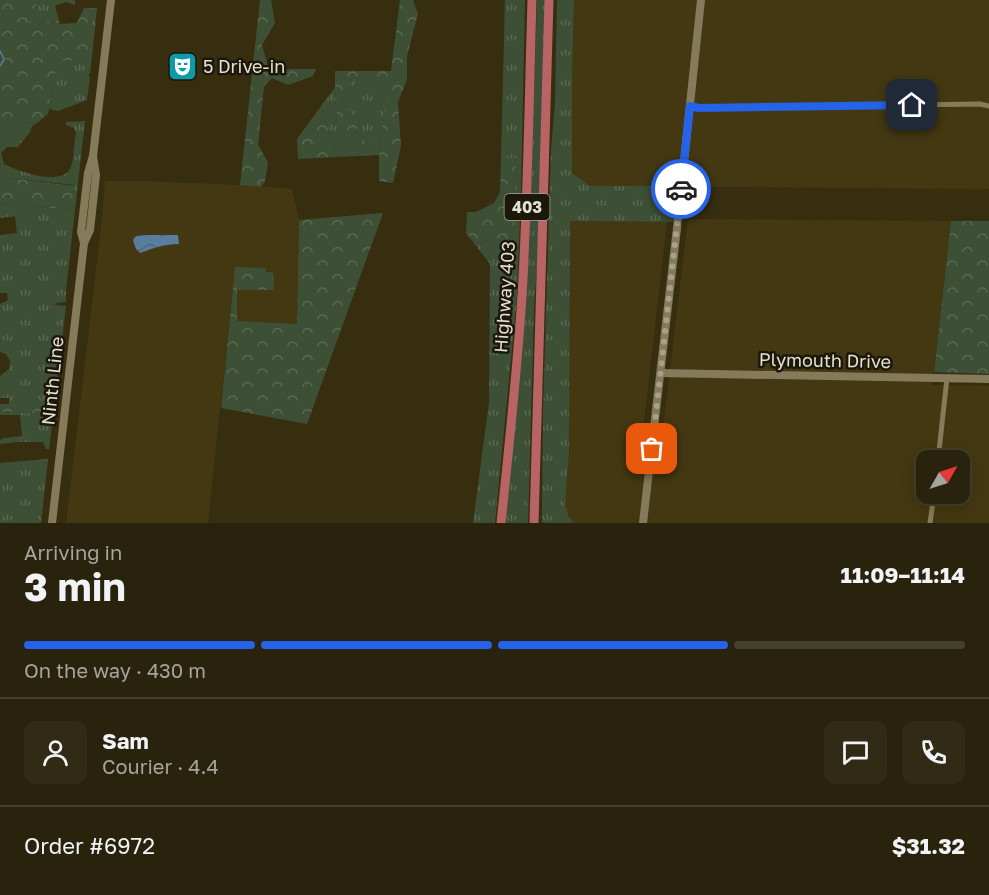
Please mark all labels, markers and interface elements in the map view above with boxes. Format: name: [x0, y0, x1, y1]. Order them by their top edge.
theatre icon: 5 Drive-in: [166, 51, 198, 83]
place label: 5 Drive-in: [203, 55, 285, 77]
pin: [886, 79, 937, 130]
icon: home: [895, 88, 928, 121]
courier: [651, 159, 711, 219]
icon: car: [665, 173, 698, 206]
road number: 403: [504, 194, 550, 220]
street label: Highway 403: [489, 240, 519, 353]
street label: Ninth Line: [36, 336, 68, 426]
street label: Plymouth Drive: [759, 348, 891, 372]
pin: [626, 423, 677, 474]
icon: bag: [635, 432, 668, 465]
north arrow: [916, 450, 970, 504]
map controls: [916, 450, 970, 504]
text: Arriving in: [24, 540, 122, 564]
text: 11:09–11:14: [841, 561, 965, 588]
text: 3 min: [24, 563, 126, 610]
text: On the way · 430 m: [24, 658, 206, 682]
button: person: [24, 721, 87, 784]
button: chat: [824, 721, 887, 784]
button: phone: [902, 721, 965, 784]
text: Sam: [102, 727, 149, 754]
text: Courier · 4.4: [102, 754, 219, 778]
text: Order #6972: [24, 832, 155, 859]
text: $31.32: [892, 832, 965, 859]

